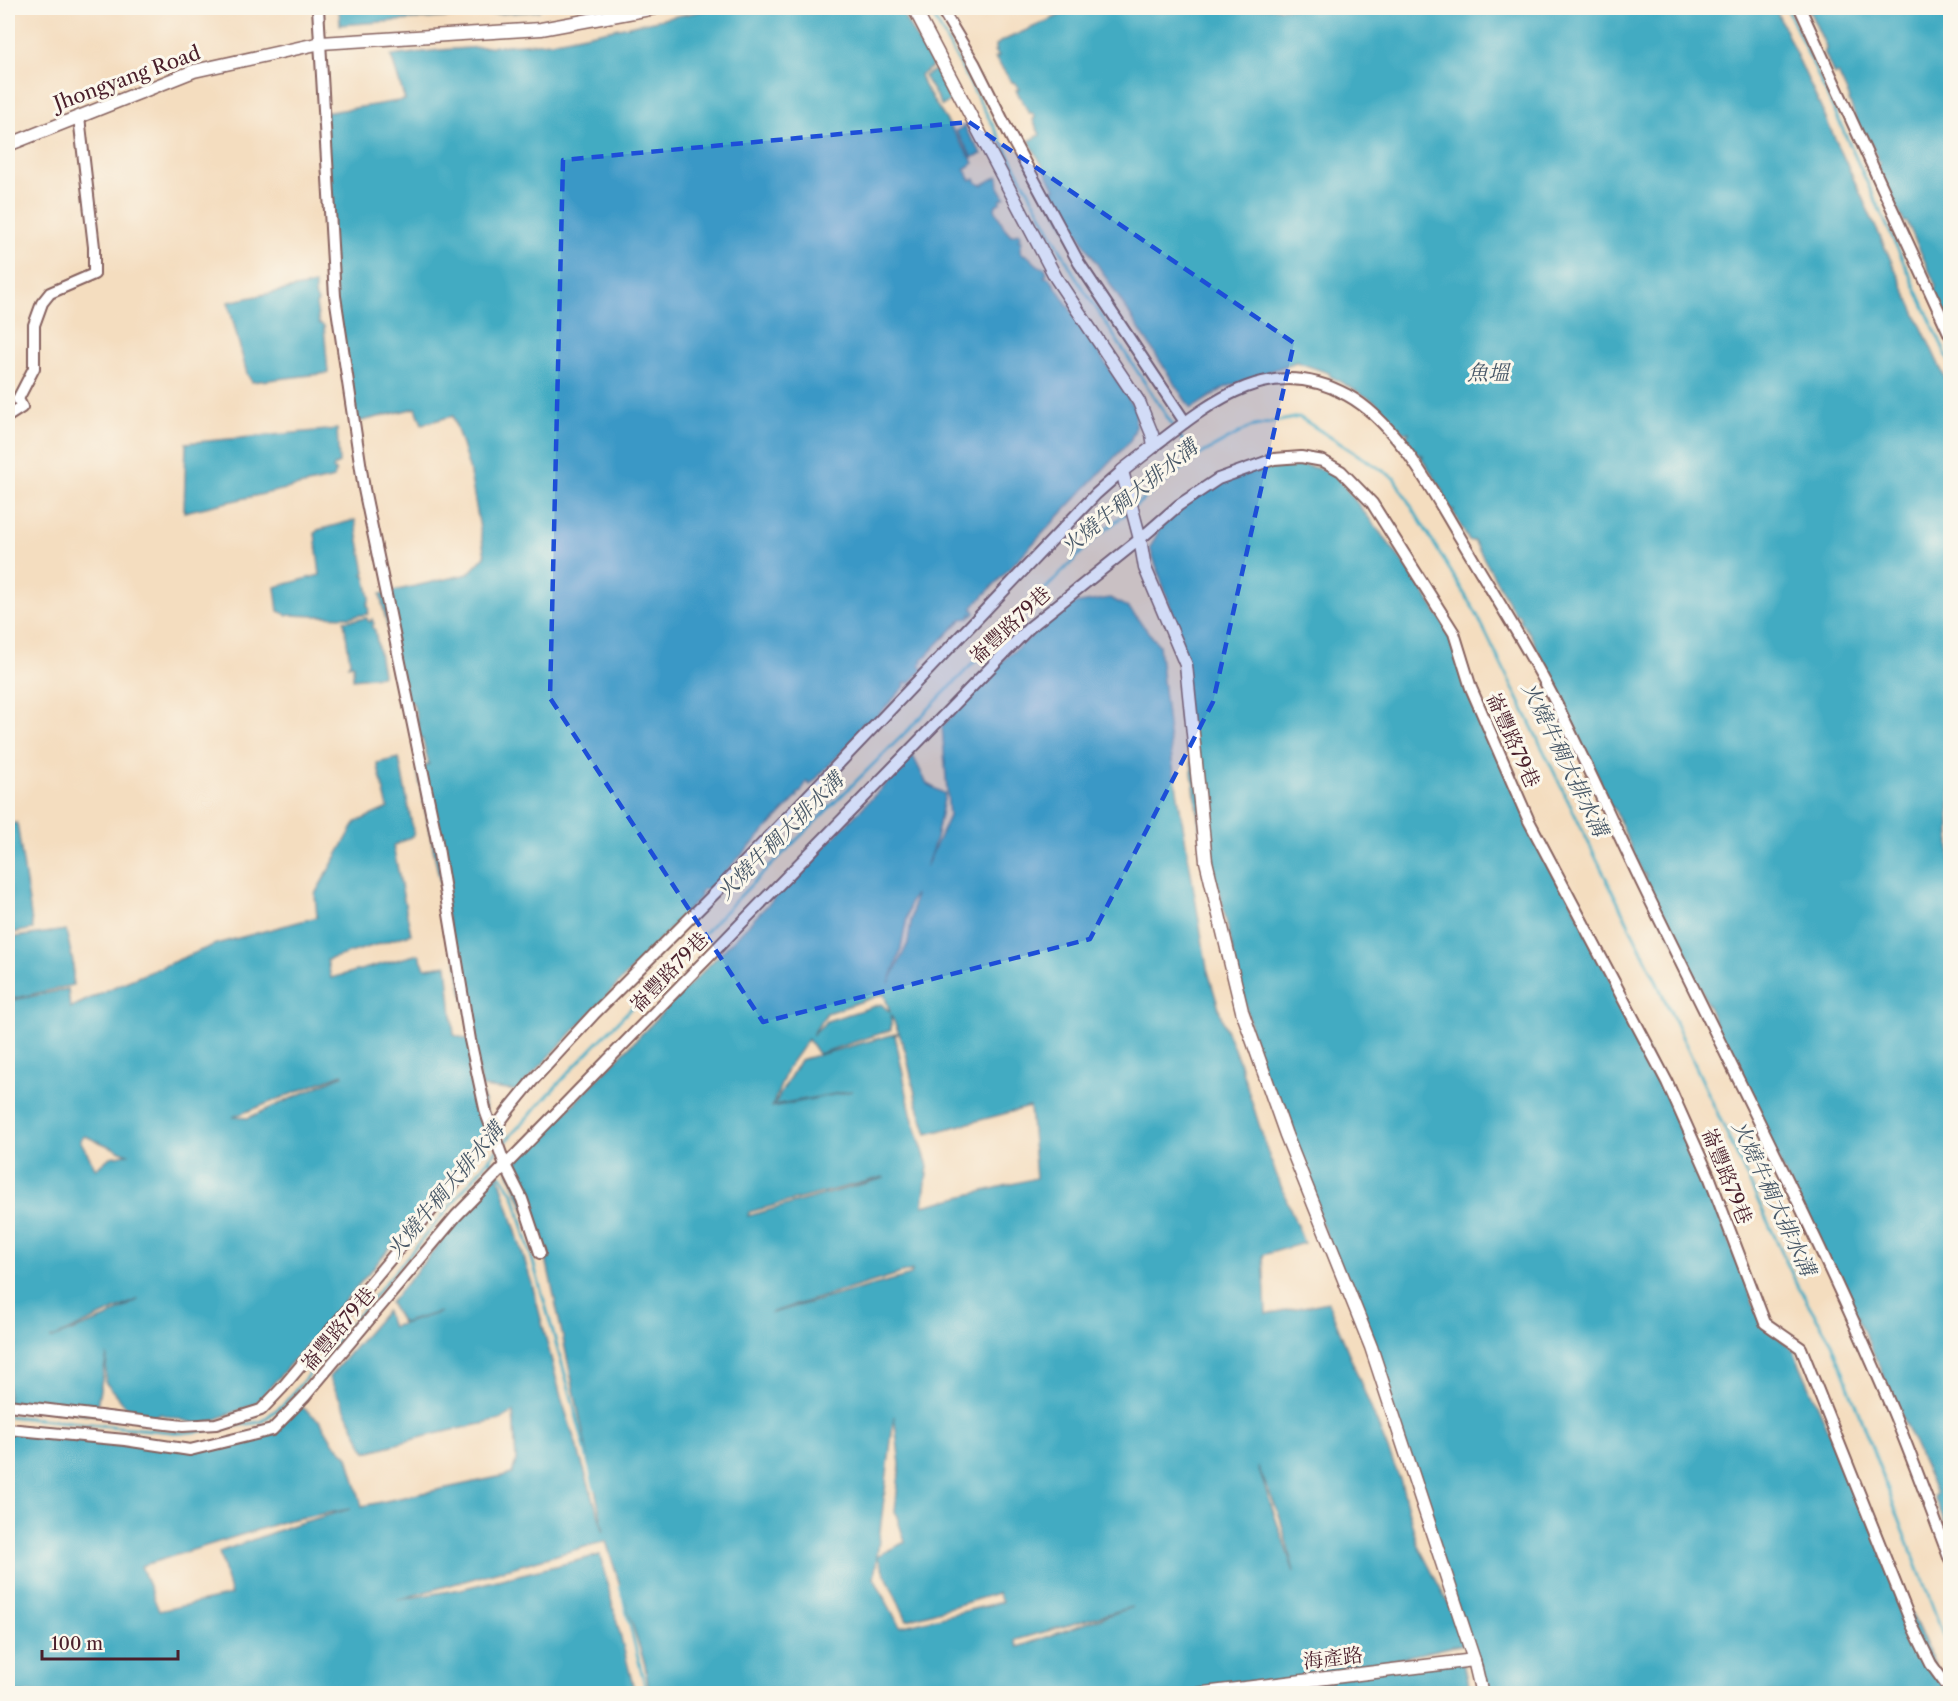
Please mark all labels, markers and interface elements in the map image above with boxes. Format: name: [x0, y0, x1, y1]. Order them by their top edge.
street label: Jhongyang Road: [48, 40, 204, 117]
water label: 魚塭: [1467, 360, 1512, 385]
water label: 火燒牛稠大排水溝: [1056, 433, 1204, 560]
street label: 崙豐路79巷: [965, 582, 1055, 668]
water label: 火燒牛稠大排水溝: [1517, 678, 1614, 843]
street label: 崙豐路79巷: [1481, 689, 1545, 791]
water label: 火燒牛稠大排水溝: [712, 766, 850, 904]
street label: 崙豐路79巷: [625, 927, 713, 1017]
water label: 火燒牛稠大排水溝: [381, 1115, 510, 1262]
water label: 火燒牛稠大排水溝: [1727, 1117, 1822, 1282]
street label: 崙豐路79巷: [1697, 1124, 1757, 1228]
street label: 崙豐路79巷: [296, 1282, 380, 1376]
scale bar: [42, 1623, 178, 1661]
text: 100 m: [51, 1633, 103, 1655]
street label: 海產路: [1302, 1642, 1364, 1674]

